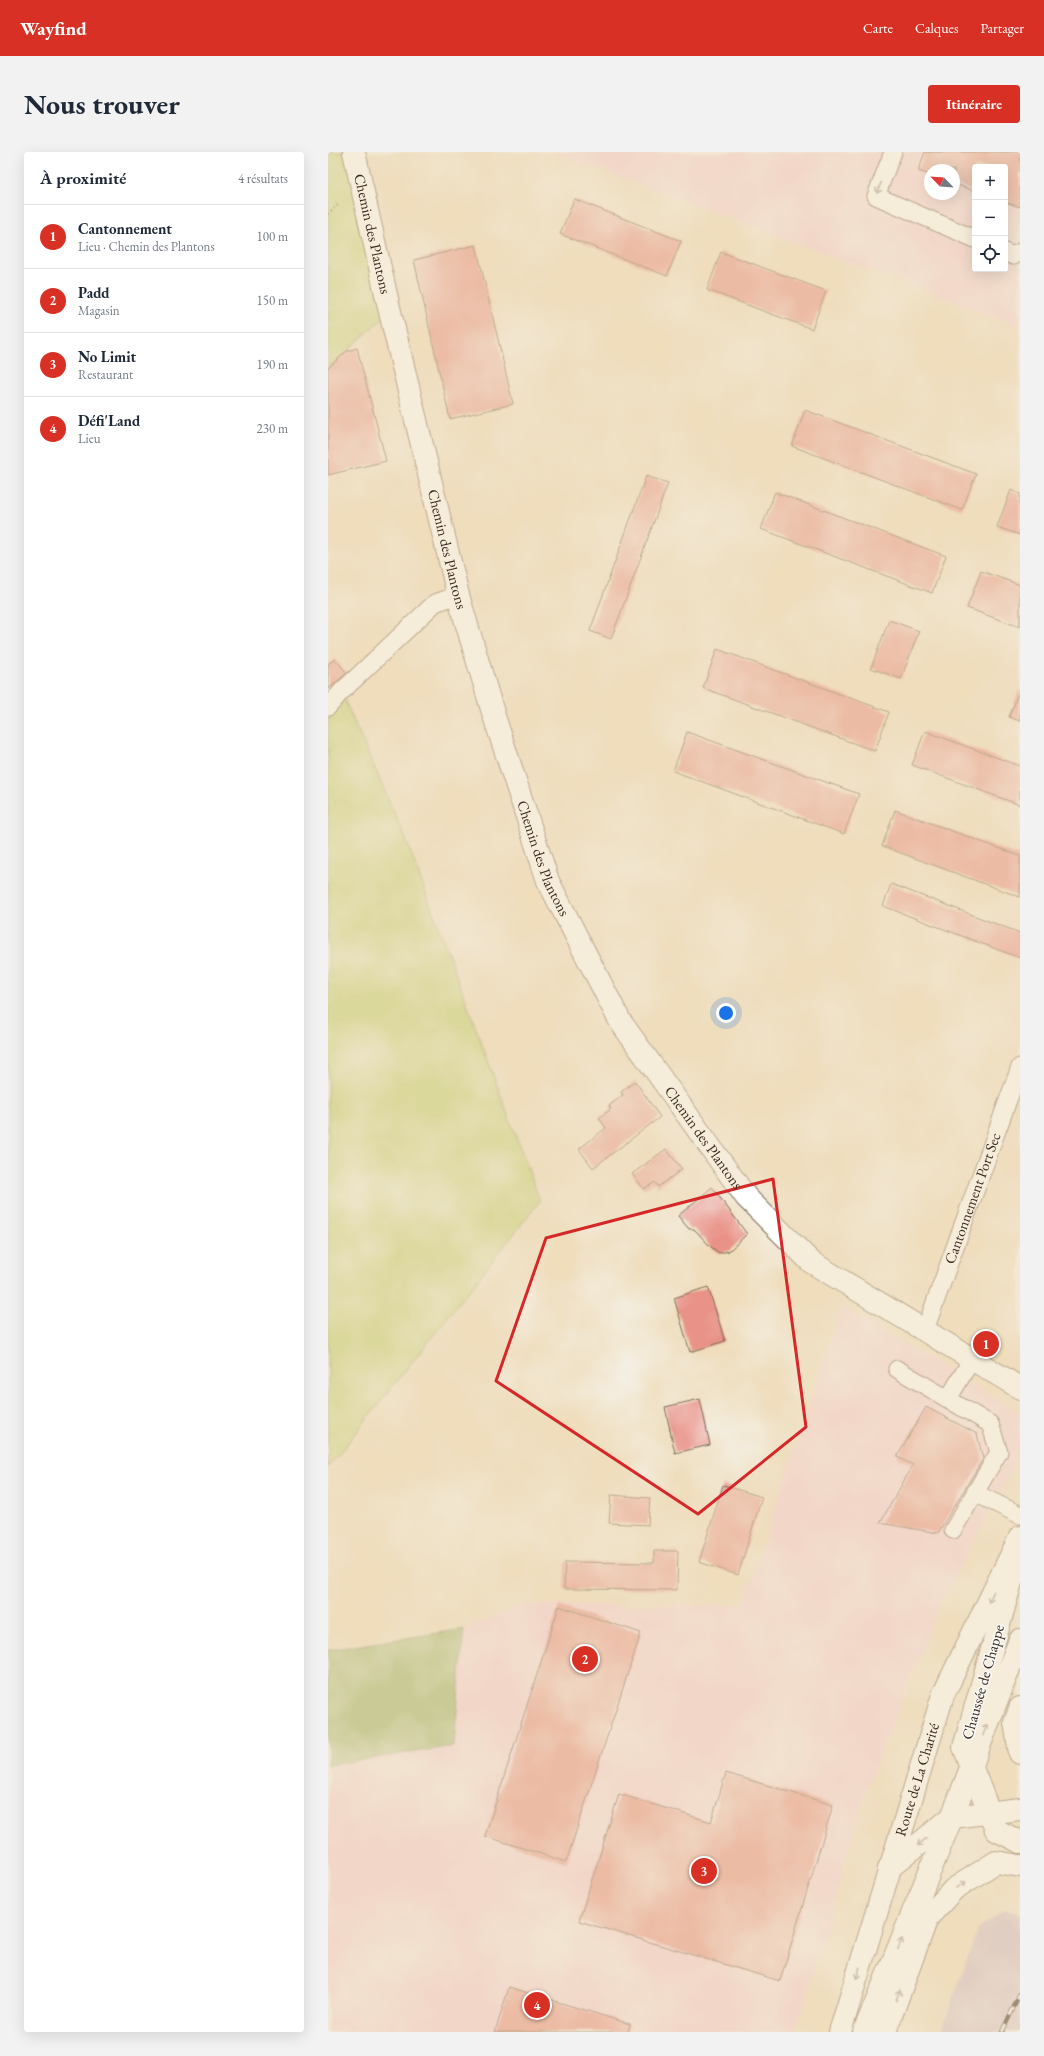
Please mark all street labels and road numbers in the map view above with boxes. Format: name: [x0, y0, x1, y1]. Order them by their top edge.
street label: Chemin des Plantons: [350, 172, 396, 296]
street label: Chemin des Plantons: [424, 487, 472, 611]
street label: Chemin des Plantons: [513, 798, 575, 919]
street label: Chemin des Plantons: [661, 1082, 748, 1193]
street label: Cantonnement Port Sec: [940, 1130, 1004, 1266]
street label: Chaussée de Chappe: [957, 1622, 1008, 1742]
street label: Route de La Charité: [890, 1720, 943, 1838]

